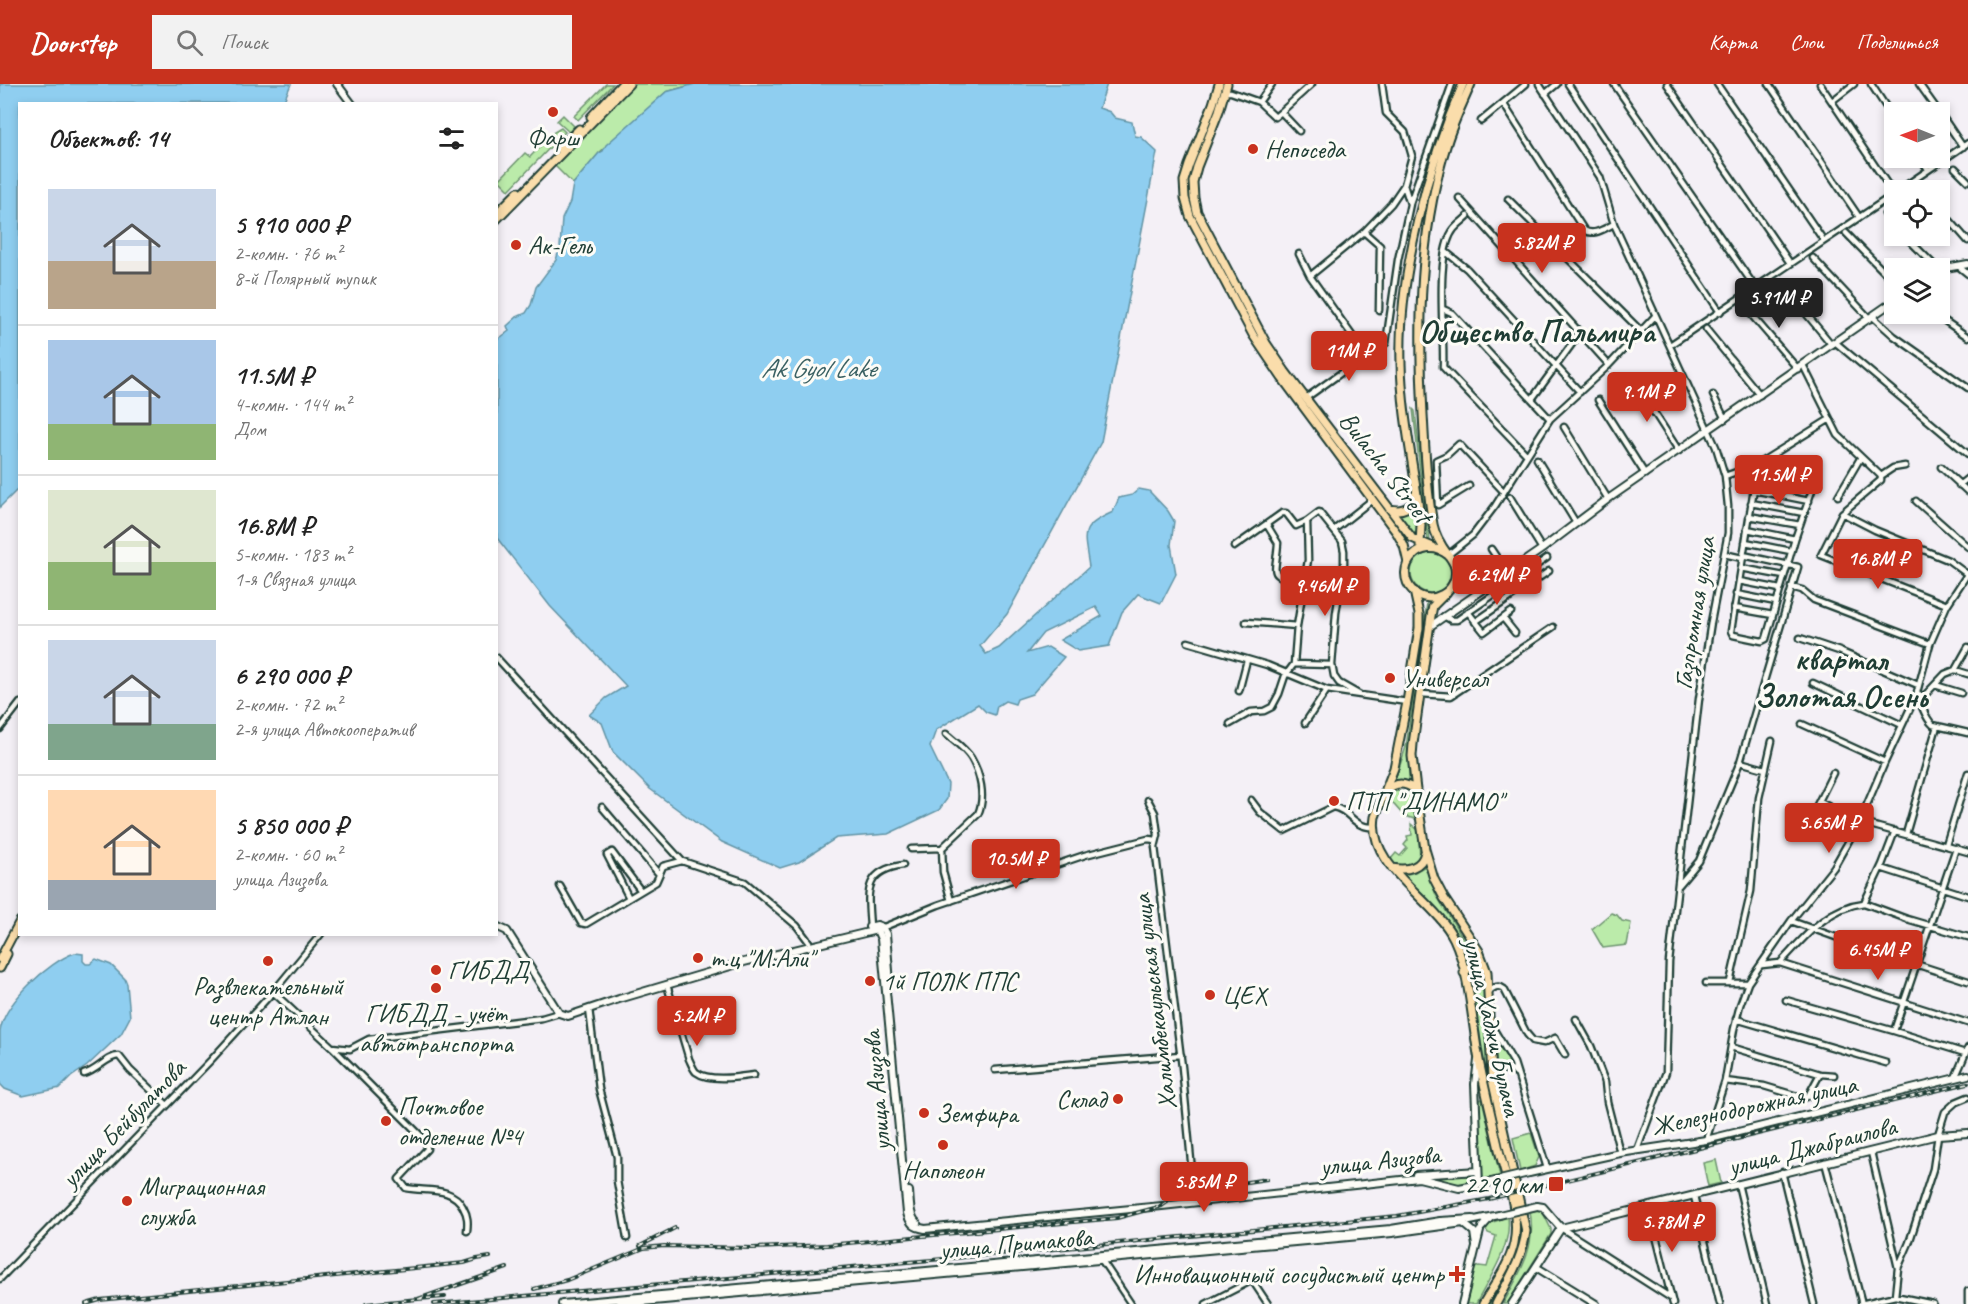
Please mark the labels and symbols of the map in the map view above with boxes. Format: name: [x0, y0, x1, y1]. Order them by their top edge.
north arrow: [1884, 102, 1950, 168]
marker: Фарш: [546, 105, 560, 119]
place label: Фарш: [527, 121, 580, 154]
place label: Непоседа: [1265, 133, 1347, 166]
marker: Непоседа: [1246, 142, 1260, 156]
pin: 5.82M ₽: [1487, 223, 1597, 274]
place label: Ак-Гель: [528, 229, 594, 262]
marker: Ак-Гель: [509, 238, 523, 252]
pin: 5.91M ₽: [1724, 278, 1834, 329]
district label: Общество Пальмира: [1419, 311, 1657, 352]
pin: 11M ₽: [1307, 331, 1391, 382]
water label: Ak Gyol Lake: [761, 351, 879, 385]
pin: 9.1M ₽: [1598, 372, 1696, 423]
street label: Bulacha Street: [1332, 405, 1442, 532]
pin: 11.5M ₽: [1724, 455, 1834, 506]
street label: Газпромная улица: [1666, 533, 1724, 692]
pin: 16.8M ₽: [1823, 539, 1933, 590]
pin: 6.29M ₽: [1442, 555, 1552, 606]
pin: 9.46M ₽: [1270, 566, 1380, 617]
district label: квартал Золотая Осень: [1755, 639, 1929, 717]
place label: Универсал: [1402, 662, 1490, 695]
marker: Универсал: [1383, 671, 1397, 685]
place label: ПТП "ДИНАМО": [1346, 785, 1507, 818]
marker: ПТП "ДИНАМО": [1327, 794, 1341, 808]
pin: 5.65M ₽: [1774, 803, 1884, 854]
pin: 10.5M ₽: [961, 839, 1071, 890]
street label: Халимбекаульская улица: [1125, 891, 1184, 1112]
pin: 6.45M ₽: [1823, 930, 1933, 981]
street label: улица Хаджи Булача: [1456, 933, 1529, 1121]
place label: т.ц "М.Али": [710, 942, 818, 975]
marker: т.ц "М.Али": [691, 951, 705, 965]
marker: Развлекательный центр Атлан: [261, 954, 275, 968]
place label: ГИБДД: [448, 954, 531, 987]
marker: ГИБДД: [429, 963, 443, 977]
place label: 1й ПОЛК ППС: [882, 965, 1021, 998]
place label: Развлекательный центр Атлан: [193, 970, 345, 1033]
marker: 1й ПОЛК ППС: [863, 974, 877, 988]
place label: ЦЕХ: [1222, 979, 1269, 1012]
marker: ГИБДД - учёт автотранспорта: [429, 981, 443, 995]
marker: ЦЕХ: [1203, 988, 1217, 1002]
pin: 5.2M ₽: [648, 996, 746, 1047]
place label: ГИБДД - учёт автотранспорта: [359, 997, 514, 1060]
street label: улица Азизова: [855, 1027, 899, 1154]
street label: улица Бейбулатова: [52, 1051, 194, 1196]
street label: Железнодорожная улица: [1648, 1067, 1861, 1143]
place label: Склад: [1056, 1083, 1108, 1116]
place label: Почтовое отделение №4: [398, 1090, 524, 1153]
marker: Склад: [1111, 1092, 1125, 1106]
place label: Земфира: [936, 1097, 1020, 1130]
marker: Земфира: [917, 1106, 931, 1120]
street label: улица Джабраилова: [1723, 1109, 1901, 1184]
marker: Почтовое отделение №4: [379, 1114, 393, 1128]
marker: Наполеон: [936, 1138, 950, 1152]
street label: улица Азизова: [1316, 1138, 1444, 1184]
place label: Наполеон: [903, 1154, 986, 1187]
pin: 5.85M ₽: [1149, 1162, 1259, 1213]
place label: 2290 км: [1464, 1168, 1544, 1201]
place label: Миграционная служба: [139, 1170, 266, 1233]
marker: 2290 км: [1547, 1175, 1565, 1193]
marker: Миграционная служба: [120, 1194, 134, 1208]
pin: 5.78M ₽: [1617, 1202, 1727, 1253]
street label: улица Примакова: [936, 1220, 1095, 1267]
place label: Инновационный сосудистый центр: [1133, 1258, 1445, 1291]
marker: Инновационный сосудистый центр: [1448, 1265, 1466, 1283]

